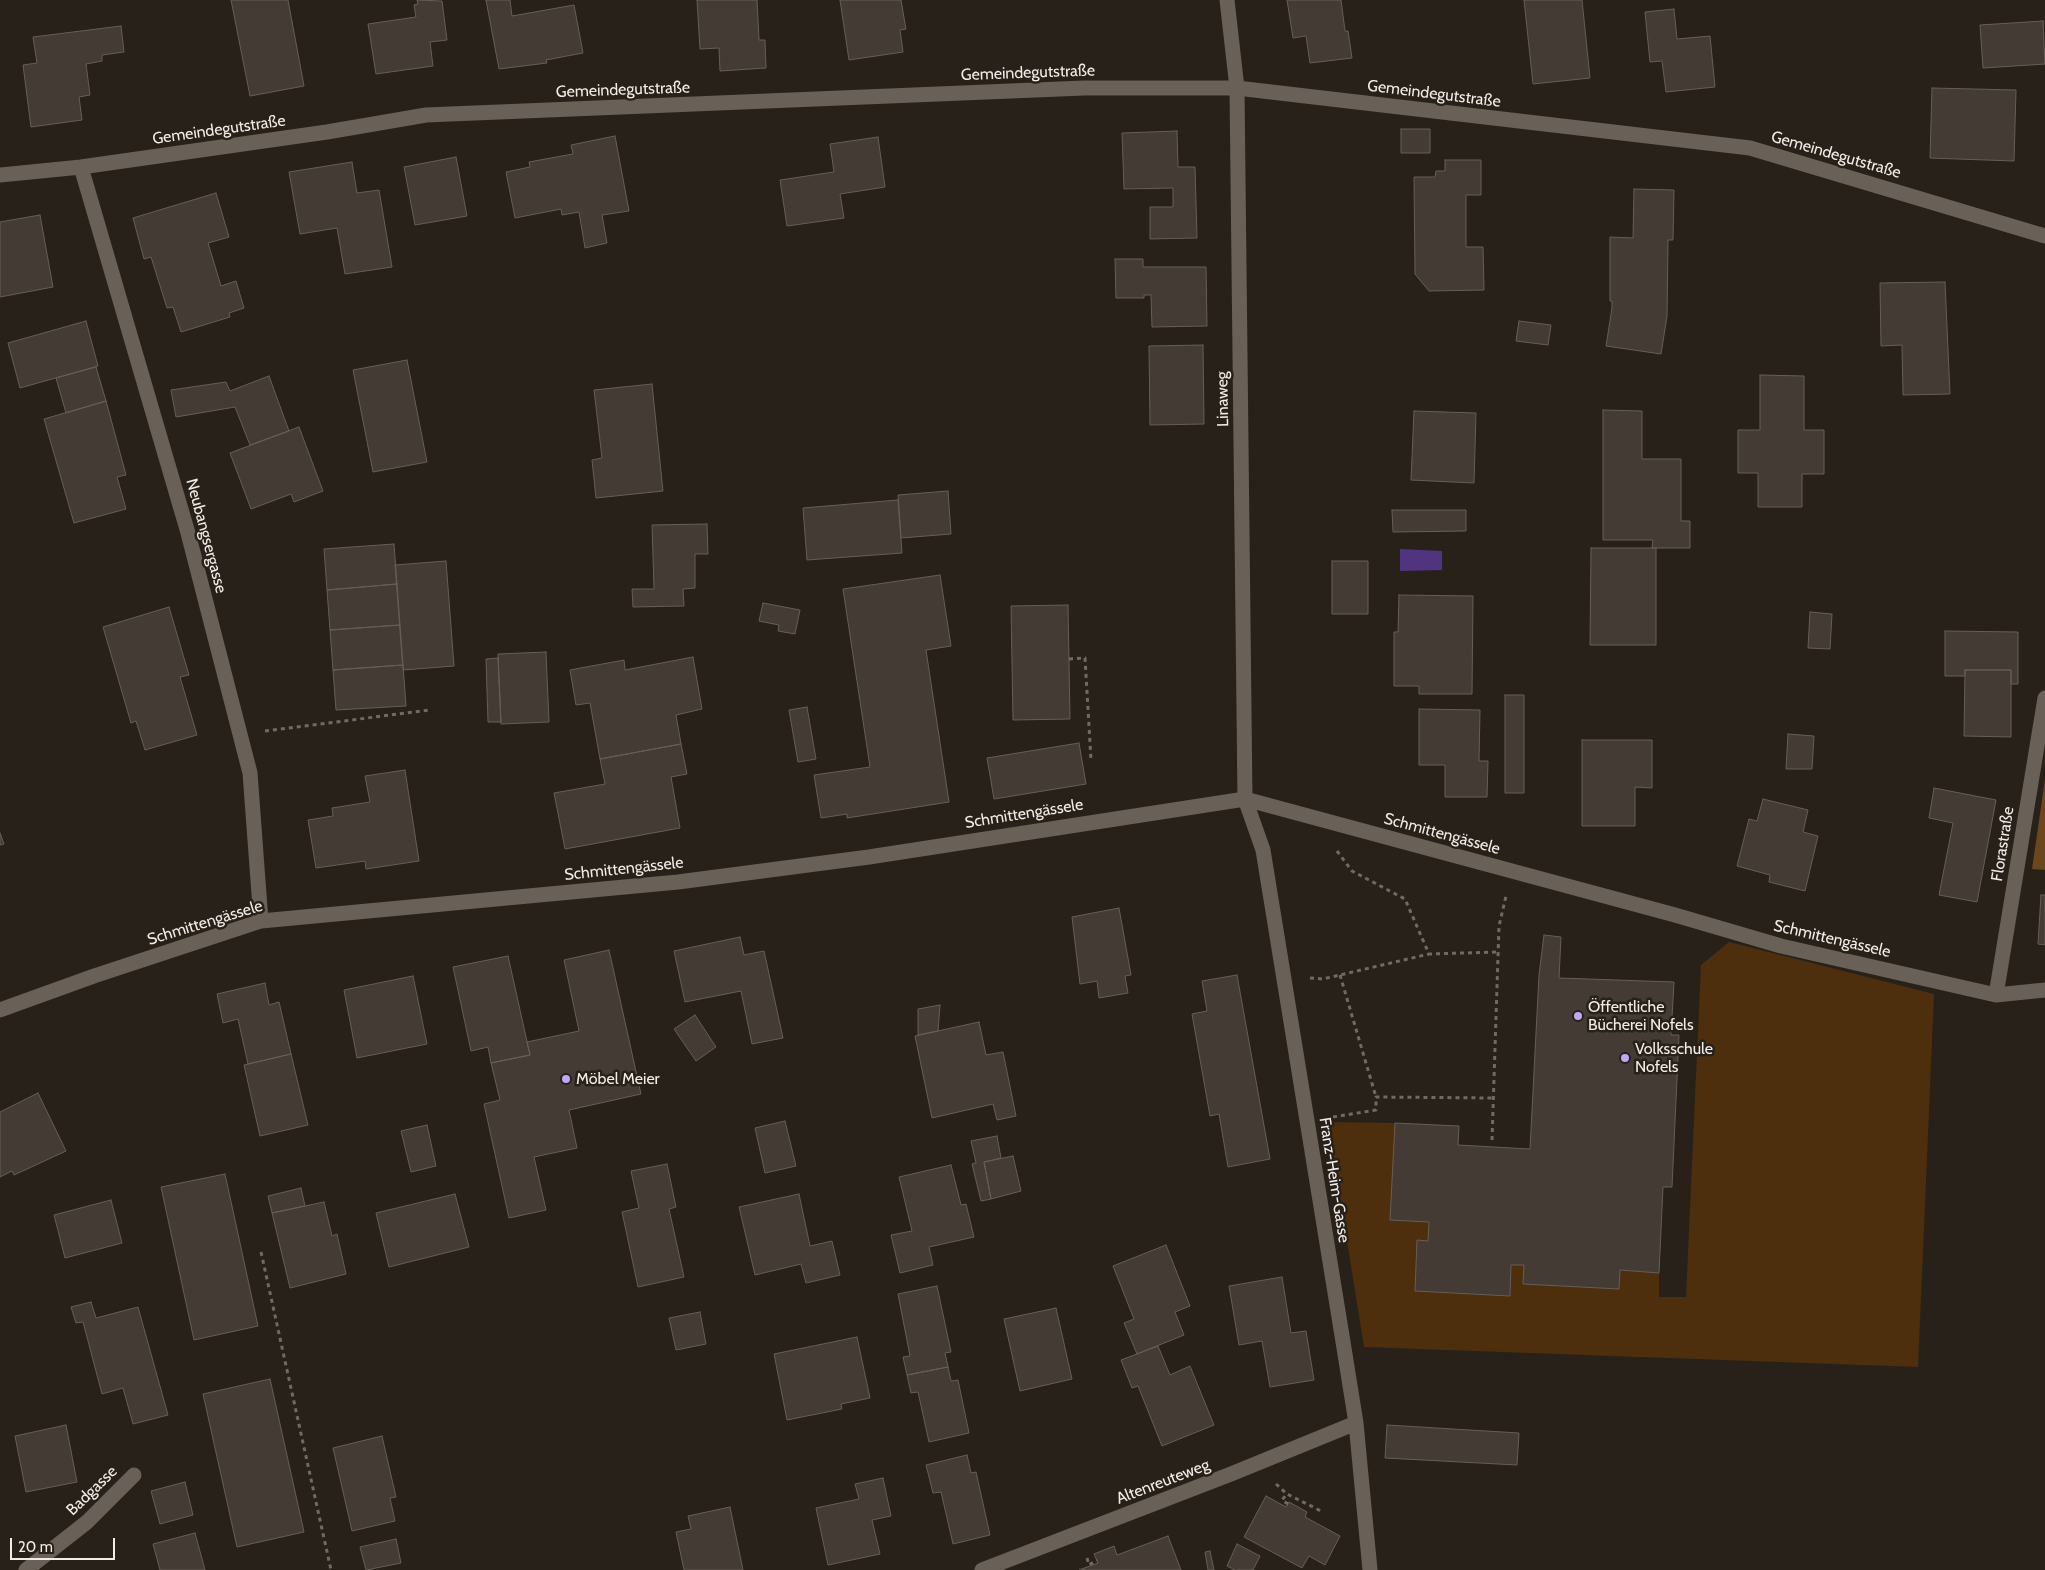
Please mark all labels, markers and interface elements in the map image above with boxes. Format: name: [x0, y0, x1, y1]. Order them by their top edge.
street label: Gemeindegutstraße: [961, 61, 1095, 85]
street label: Gemeindegutstraße: [1366, 76, 1502, 112]
street label: Gemeindegutstraße: [556, 78, 690, 102]
street label: Gemeindegutstraße: [151, 111, 287, 149]
street label: Gemeindegutstraße: [1769, 127, 1903, 183]
street label: Linaweg: [1213, 371, 1233, 427]
street label: Neubangsergasse: [181, 477, 231, 595]
street label: Schmittengässele: [963, 795, 1085, 833]
street label: Florastraße: [1988, 805, 2018, 883]
street label: Schmittengässele: [1382, 809, 1502, 859]
street label: Schmittengässele: [564, 853, 684, 885]
street label: Schmittengässele: [145, 896, 265, 950]
street label: Schmittengässele: [1772, 916, 1892, 962]
place label: Öffentliche Bücherei Nofels: [1588, 997, 1694, 1035]
marker: Öffentliche Bücherei Nofels: [1572, 1010, 1584, 1022]
place label: Volksschule Nofels: [1635, 1039, 1713, 1077]
marker: Volksschule Nofels: [1619, 1052, 1631, 1064]
place label: Möbel Meier: [576, 1069, 660, 1089]
marker: Möbel Meier: [560, 1073, 572, 1085]
street label: Franz-Heim-Gasse: [1315, 1116, 1353, 1244]
street label: Altenreuteweg: [1114, 1455, 1212, 1509]
street label: Badgasse: [63, 1462, 121, 1520]
scale bar: [12, 1528, 118, 1560]
text: 20 m: [18, 1538, 53, 1556]

